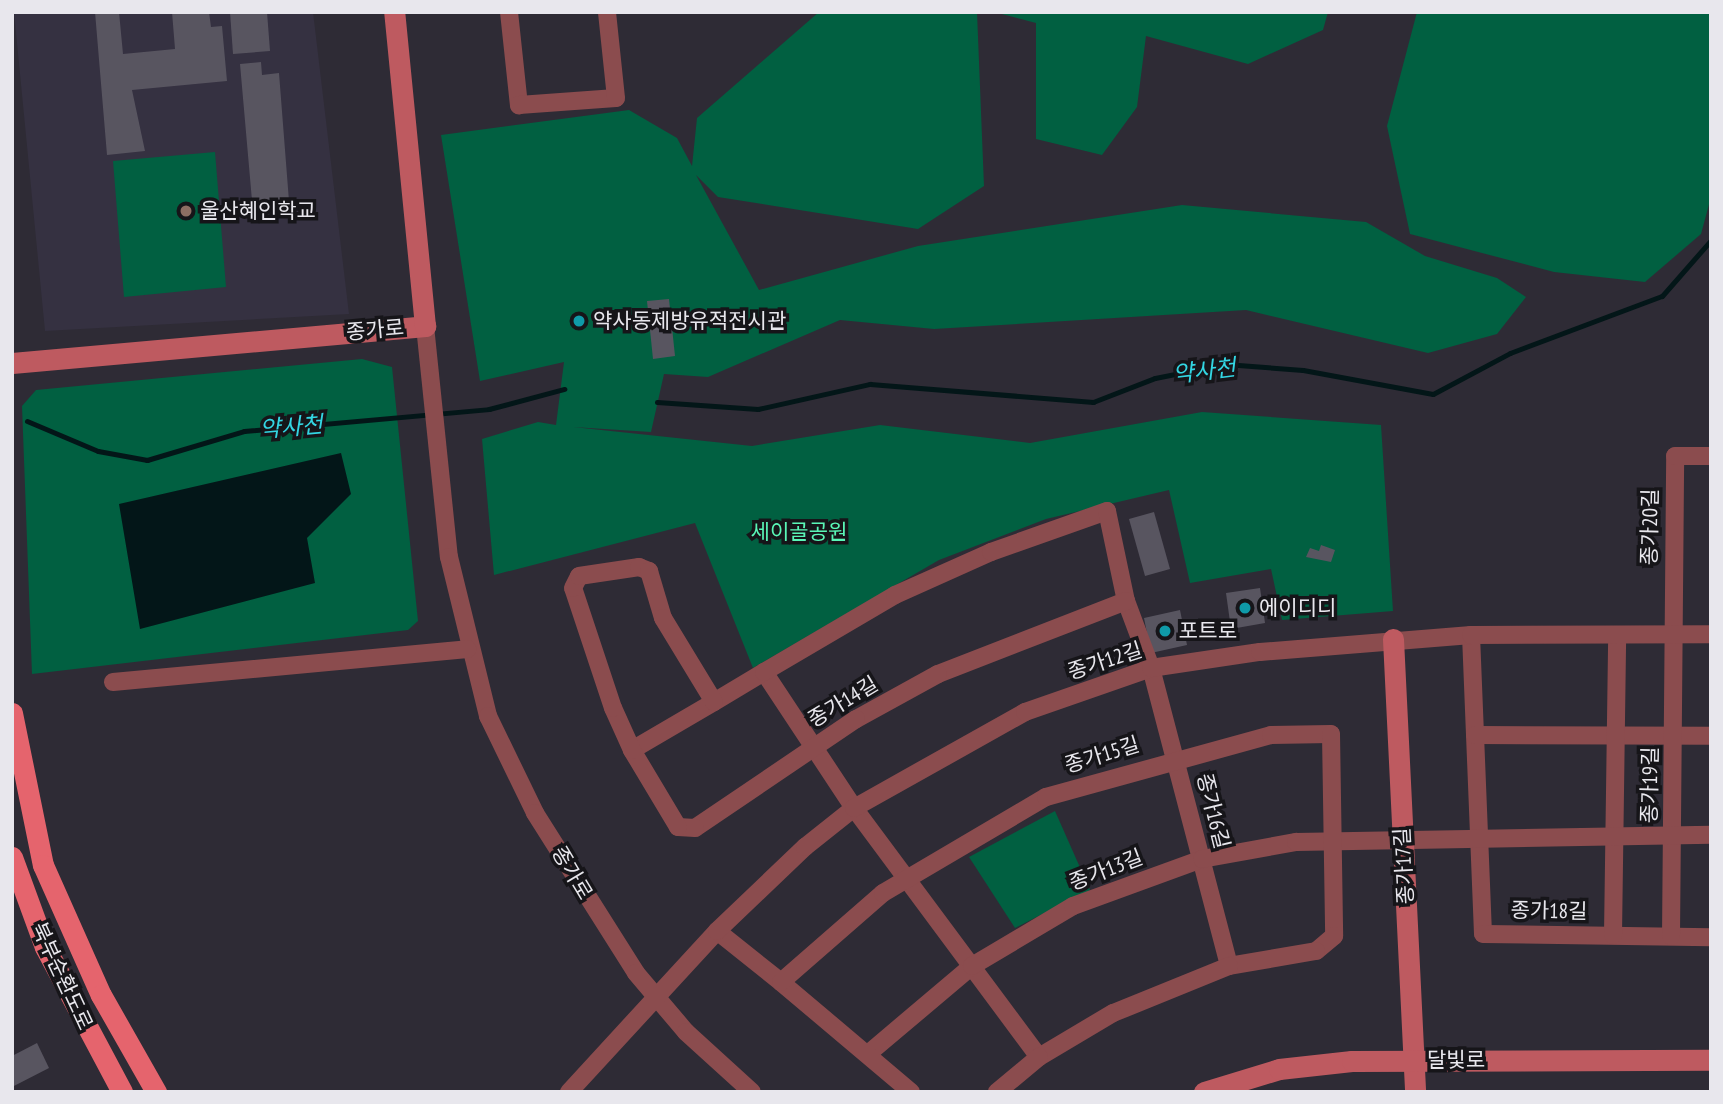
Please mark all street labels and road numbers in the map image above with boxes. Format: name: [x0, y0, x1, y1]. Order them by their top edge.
street label: 종가로: [345, 315, 405, 345]
street label: 종가20길: [1637, 488, 1663, 566]
street label: 종가12길: [1065, 637, 1145, 685]
street label: 종가14길: [804, 671, 882, 733]
street label: 종가15길: [1062, 732, 1142, 778]
street label: 종가19길: [1637, 746, 1663, 824]
street label: 종가16길: [1191, 771, 1235, 851]
street label: 종가17길: [1389, 827, 1419, 905]
street label: 종가로: [546, 842, 598, 904]
street label: 종가13길: [1066, 844, 1146, 896]
street label: 종가18길: [1510, 898, 1588, 924]
street label: 북부순환도로: [26, 918, 98, 1034]
street label: 달빛로: [1427, 1047, 1485, 1073]

